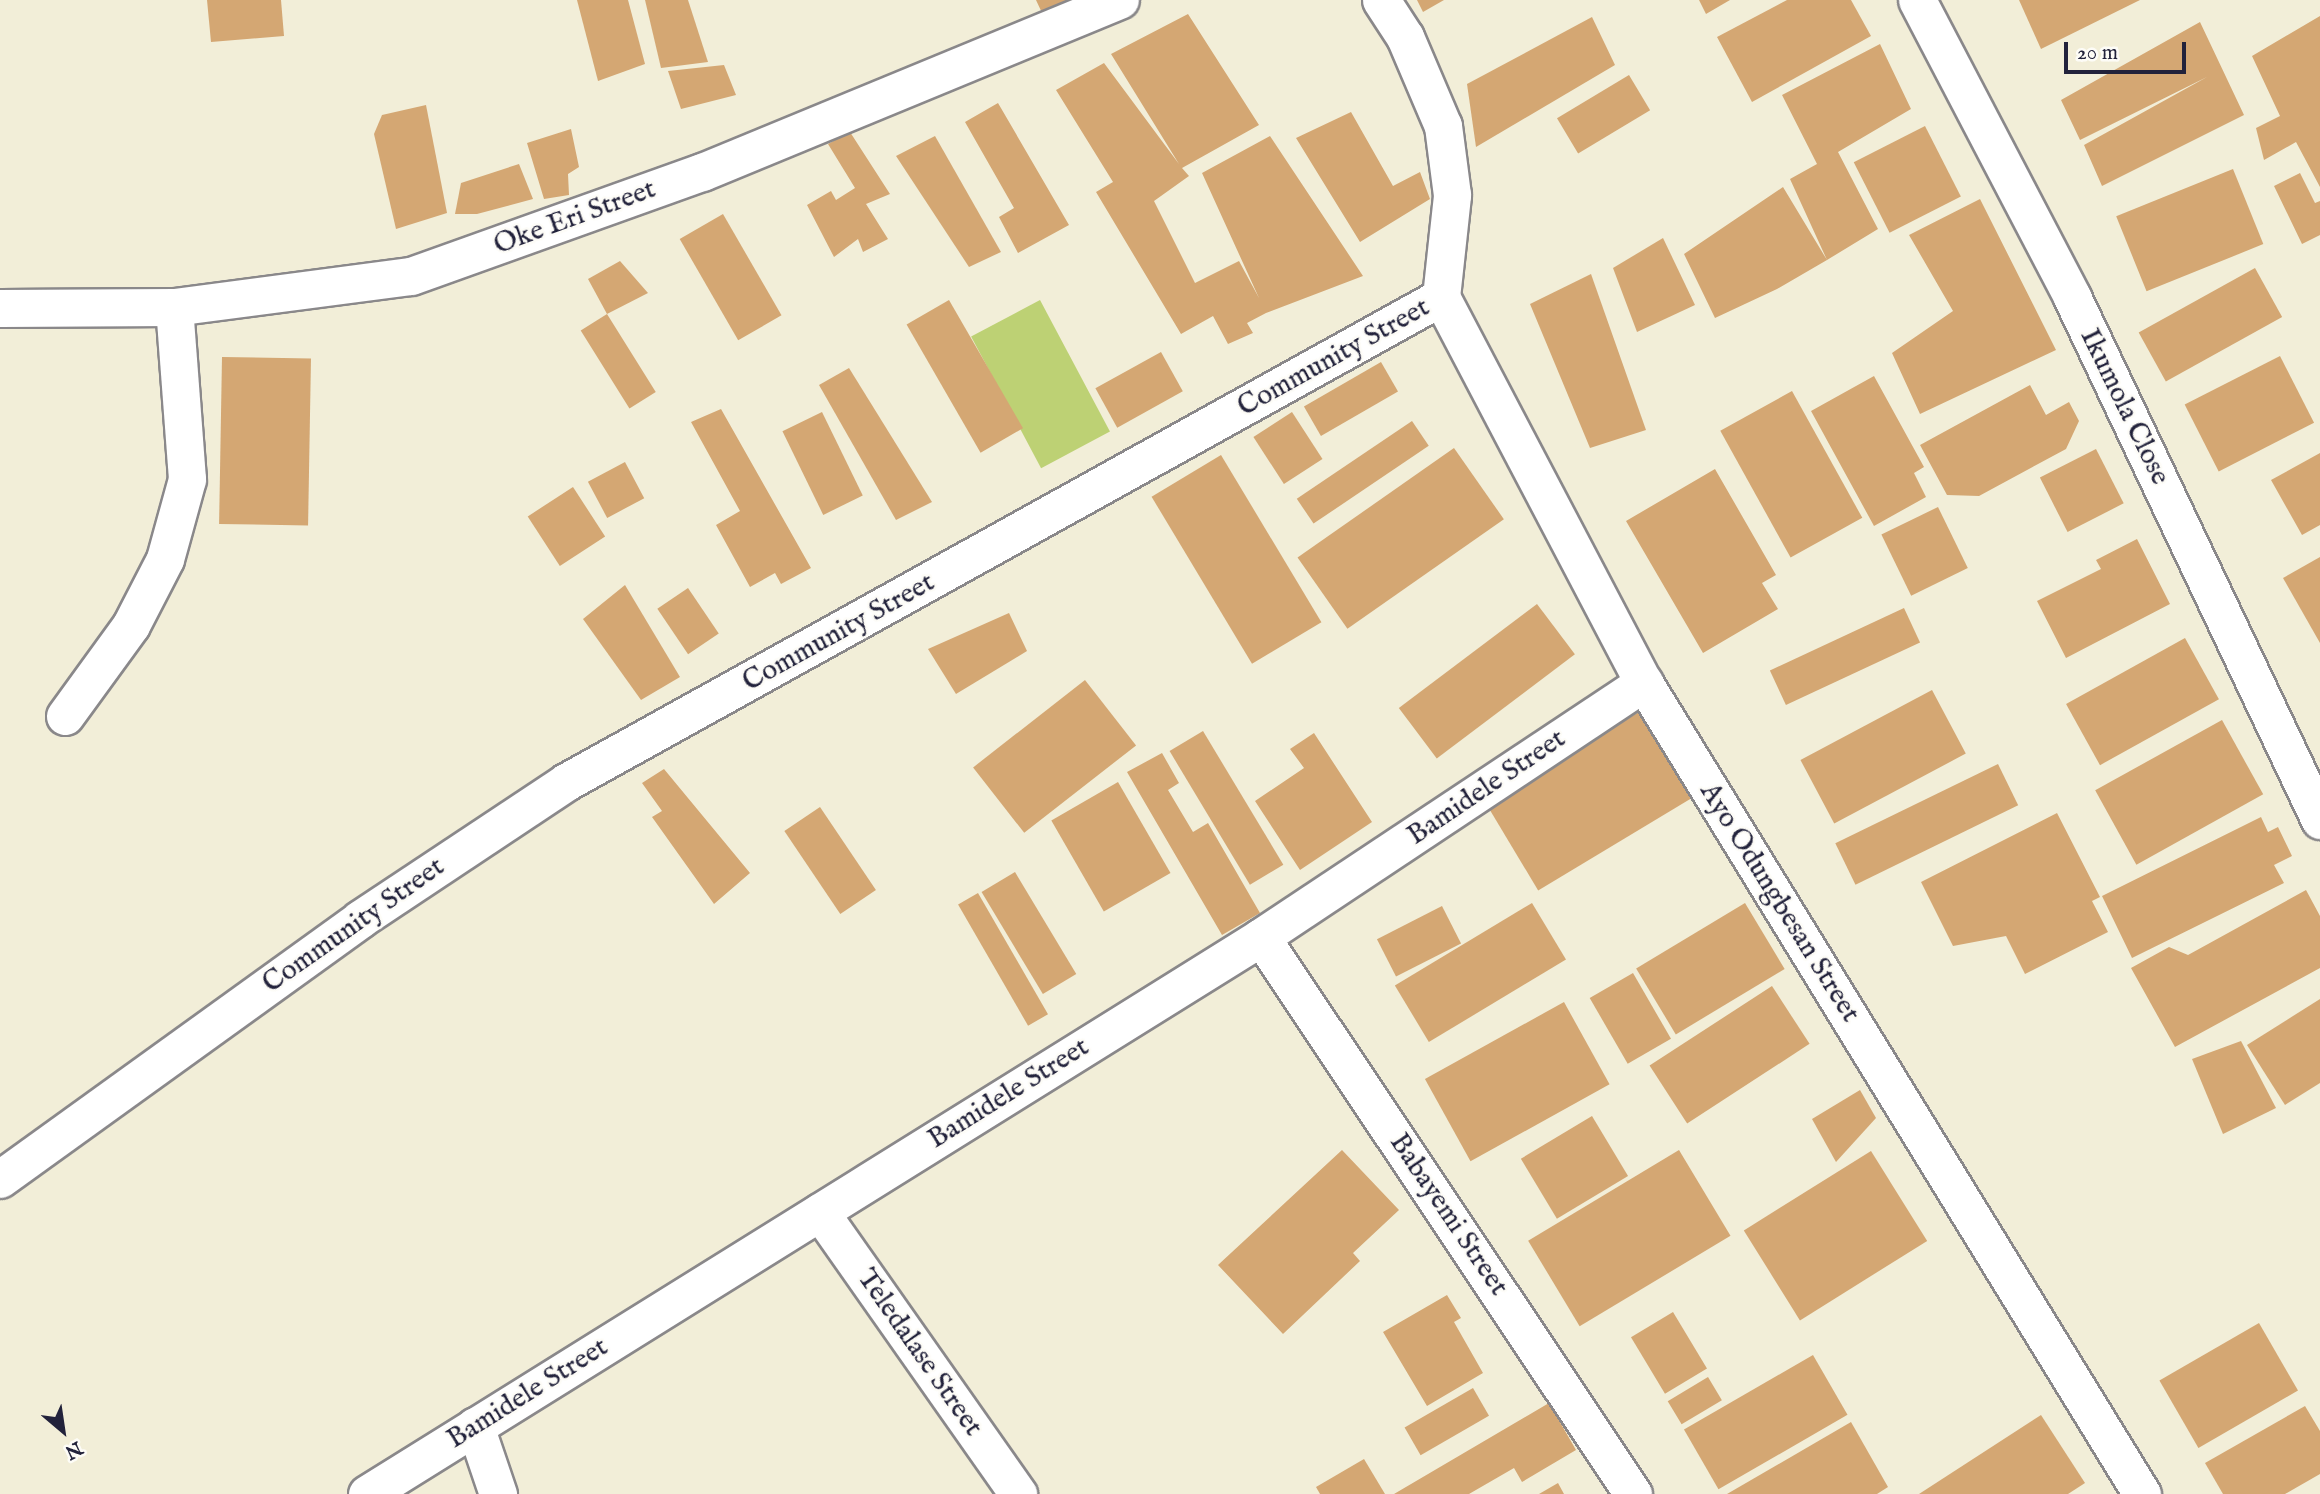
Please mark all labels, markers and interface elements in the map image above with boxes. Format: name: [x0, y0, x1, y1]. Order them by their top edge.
scale bar: [2068, 28, 2190, 72]
text: 20 m: [2077, 40, 2118, 67]
street label: Oke Eri Street: [490, 173, 660, 263]
street label: Community Street: [1232, 291, 1436, 425]
street label: Ikumola Close: [2072, 324, 2176, 490]
street label: Community Street: [737, 566, 941, 700]
street label: Bamidele Street: [1402, 723, 1572, 853]
street label: Ayo Odungbesan Street: [1692, 777, 1866, 1029]
street label: Community Street: [257, 851, 451, 1001]
street label: Bamidele Street: [922, 1031, 1096, 1157]
street label: Babayemi Street: [1381, 1127, 1515, 1303]
street label: Teledalase Street: [849, 1263, 989, 1443]
street label: Bamidele Street: [441, 1331, 615, 1457]
north arrow: [28, 1396, 98, 1466]
text: N: [60, 1435, 86, 1464]

